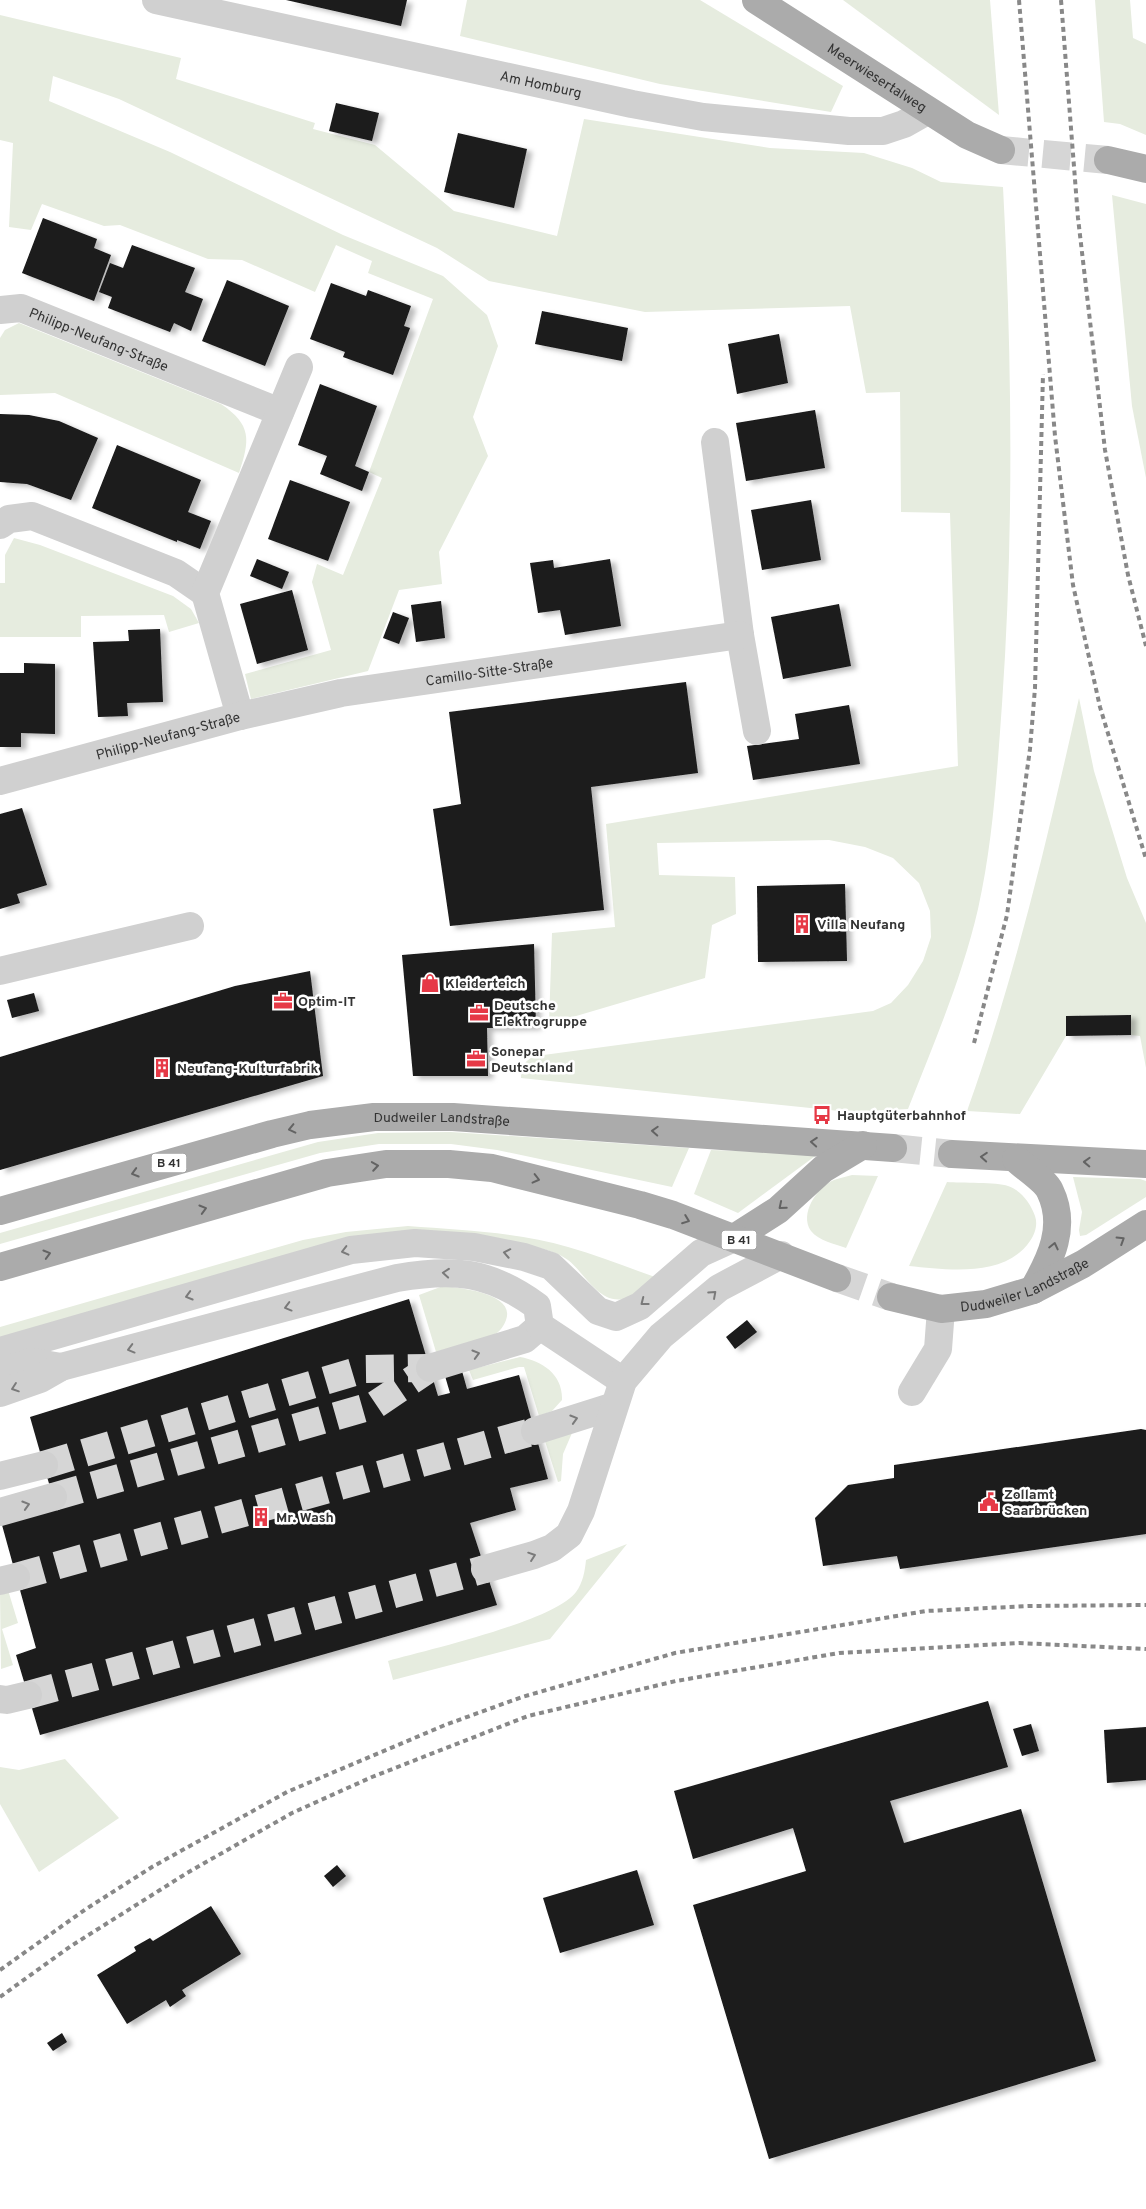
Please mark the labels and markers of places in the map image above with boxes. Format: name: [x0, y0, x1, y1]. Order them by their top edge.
building icon: Villa Neufang: [791, 913, 813, 935]
place label: Villa Neufang: [817, 917, 905, 934]
shop icon: Kleiderteich: [419, 972, 441, 994]
place label: Kleiderteich: [445, 976, 526, 993]
office icon: Optim-IT: [272, 990, 294, 1012]
place label: Optim-IT: [298, 994, 356, 1011]
place label: Deutsche Elektrogruppe: [494, 998, 587, 1031]
office icon: Deutsche Elektrogruppe: [468, 1002, 490, 1024]
place label: Sonepar Deutschland: [491, 1044, 573, 1077]
office icon: Sonepar Deutschland: [465, 1048, 487, 1070]
building icon: Neufang-Kulturfabrik: [151, 1057, 173, 1079]
place label: Neufang-Kulturfabrik: [177, 1061, 319, 1078]
bus stop icon: Hauptgüterbahnhof: [811, 1104, 833, 1126]
place label: Hauptgüterbahnhof: [837, 1108, 966, 1125]
place label: Zollamt Saarbrücken: [1004, 1487, 1087, 1520]
public building icon: Zollamt Saarbrücken: [978, 1491, 1000, 1513]
building icon: Mr. Wash: [250, 1506, 272, 1528]
place label: Mr. Wash: [276, 1510, 334, 1527]

